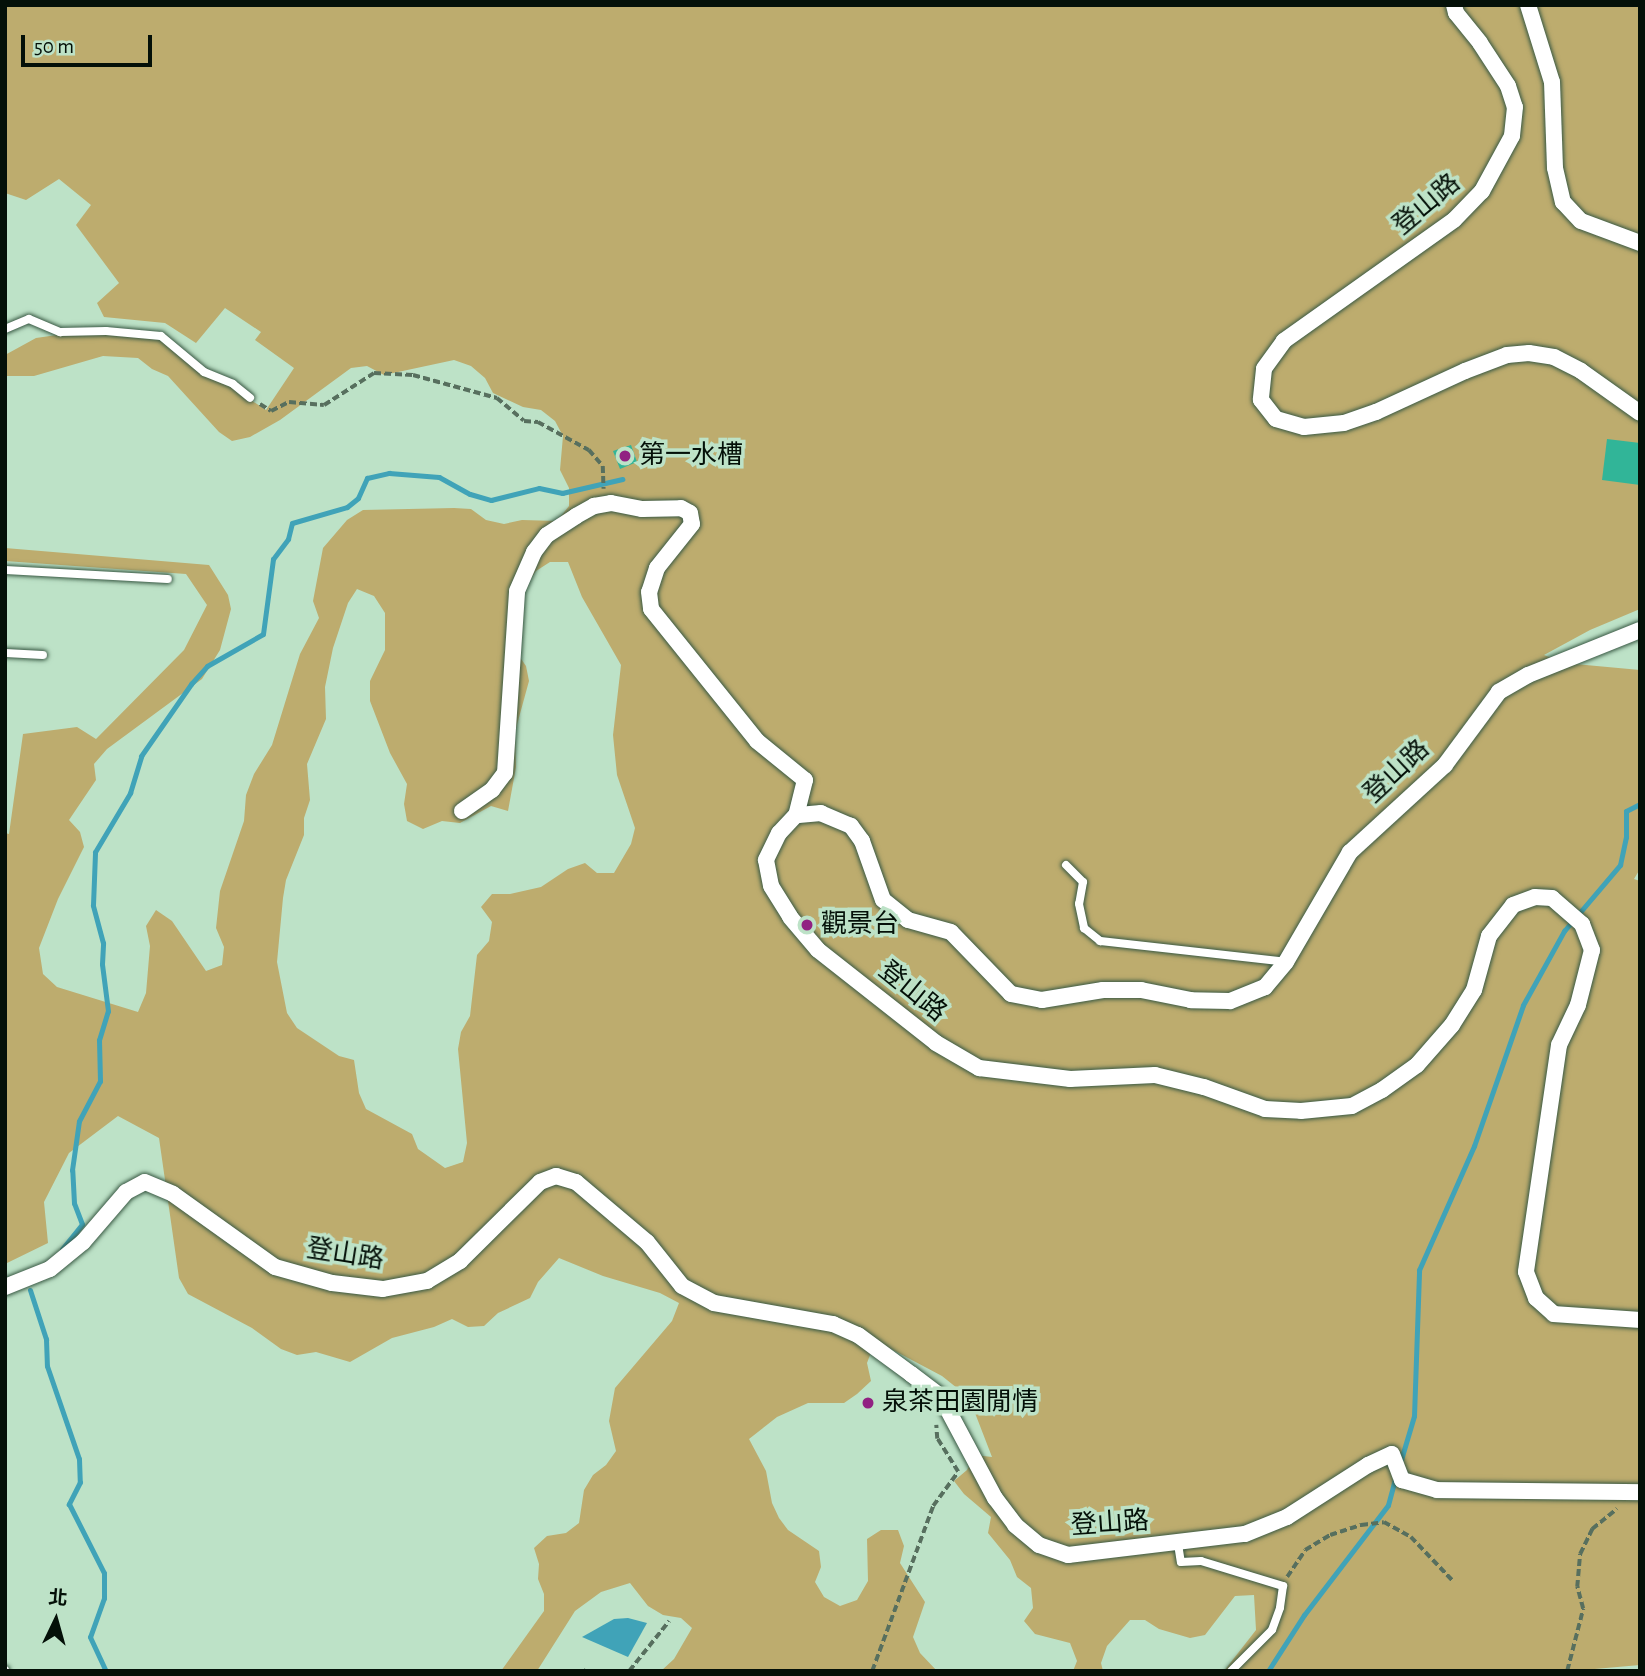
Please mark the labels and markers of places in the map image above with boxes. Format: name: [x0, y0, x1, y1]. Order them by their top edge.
place label: 第一水槽: [639, 440, 743, 472]
marker: 第一水槽: [617, 448, 633, 464]
place label: 觀景台: [821, 909, 899, 941]
marker: 觀景台: [799, 917, 815, 933]
place label: 泉茶田園閒情: [882, 1387, 1038, 1419]
marker: 泉茶田園閒情: [860, 1395, 876, 1411]

